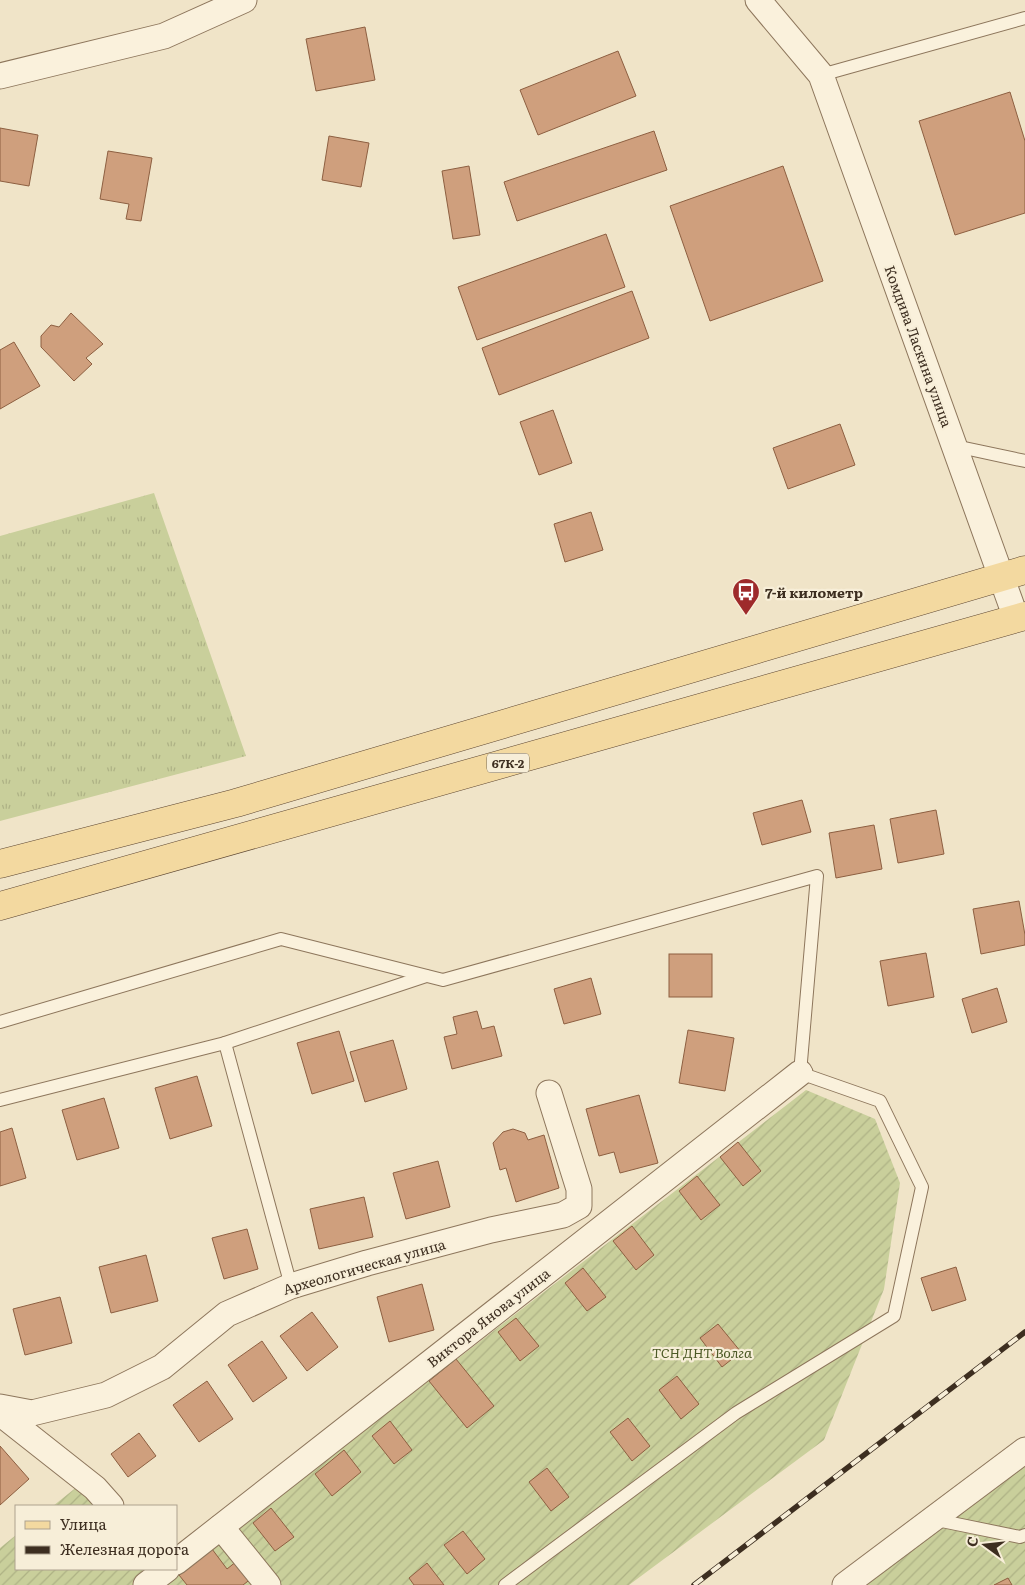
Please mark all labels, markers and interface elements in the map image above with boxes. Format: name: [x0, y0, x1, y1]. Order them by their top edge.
street label: Комдива Ласкина улица: [880, 262, 958, 430]
bus stop icon: 7-й километр: [731, 577, 761, 616]
place label: 7-й километр: [765, 582, 863, 602]
road number: 67К-2: [487, 754, 529, 772]
street label: Археологическая улица: [280, 1233, 448, 1299]
street label: Виктора Янова улица: [422, 1262, 554, 1371]
park label: ТСН ДНТ Волга: [652, 1342, 752, 1362]
legend: [15, 1505, 178, 1570]
text: Улица: [60, 1512, 108, 1535]
north arrow: [960, 1520, 1010, 1570]
text: С: [961, 1534, 982, 1549]
text: Железная дорога: [60, 1537, 190, 1560]

